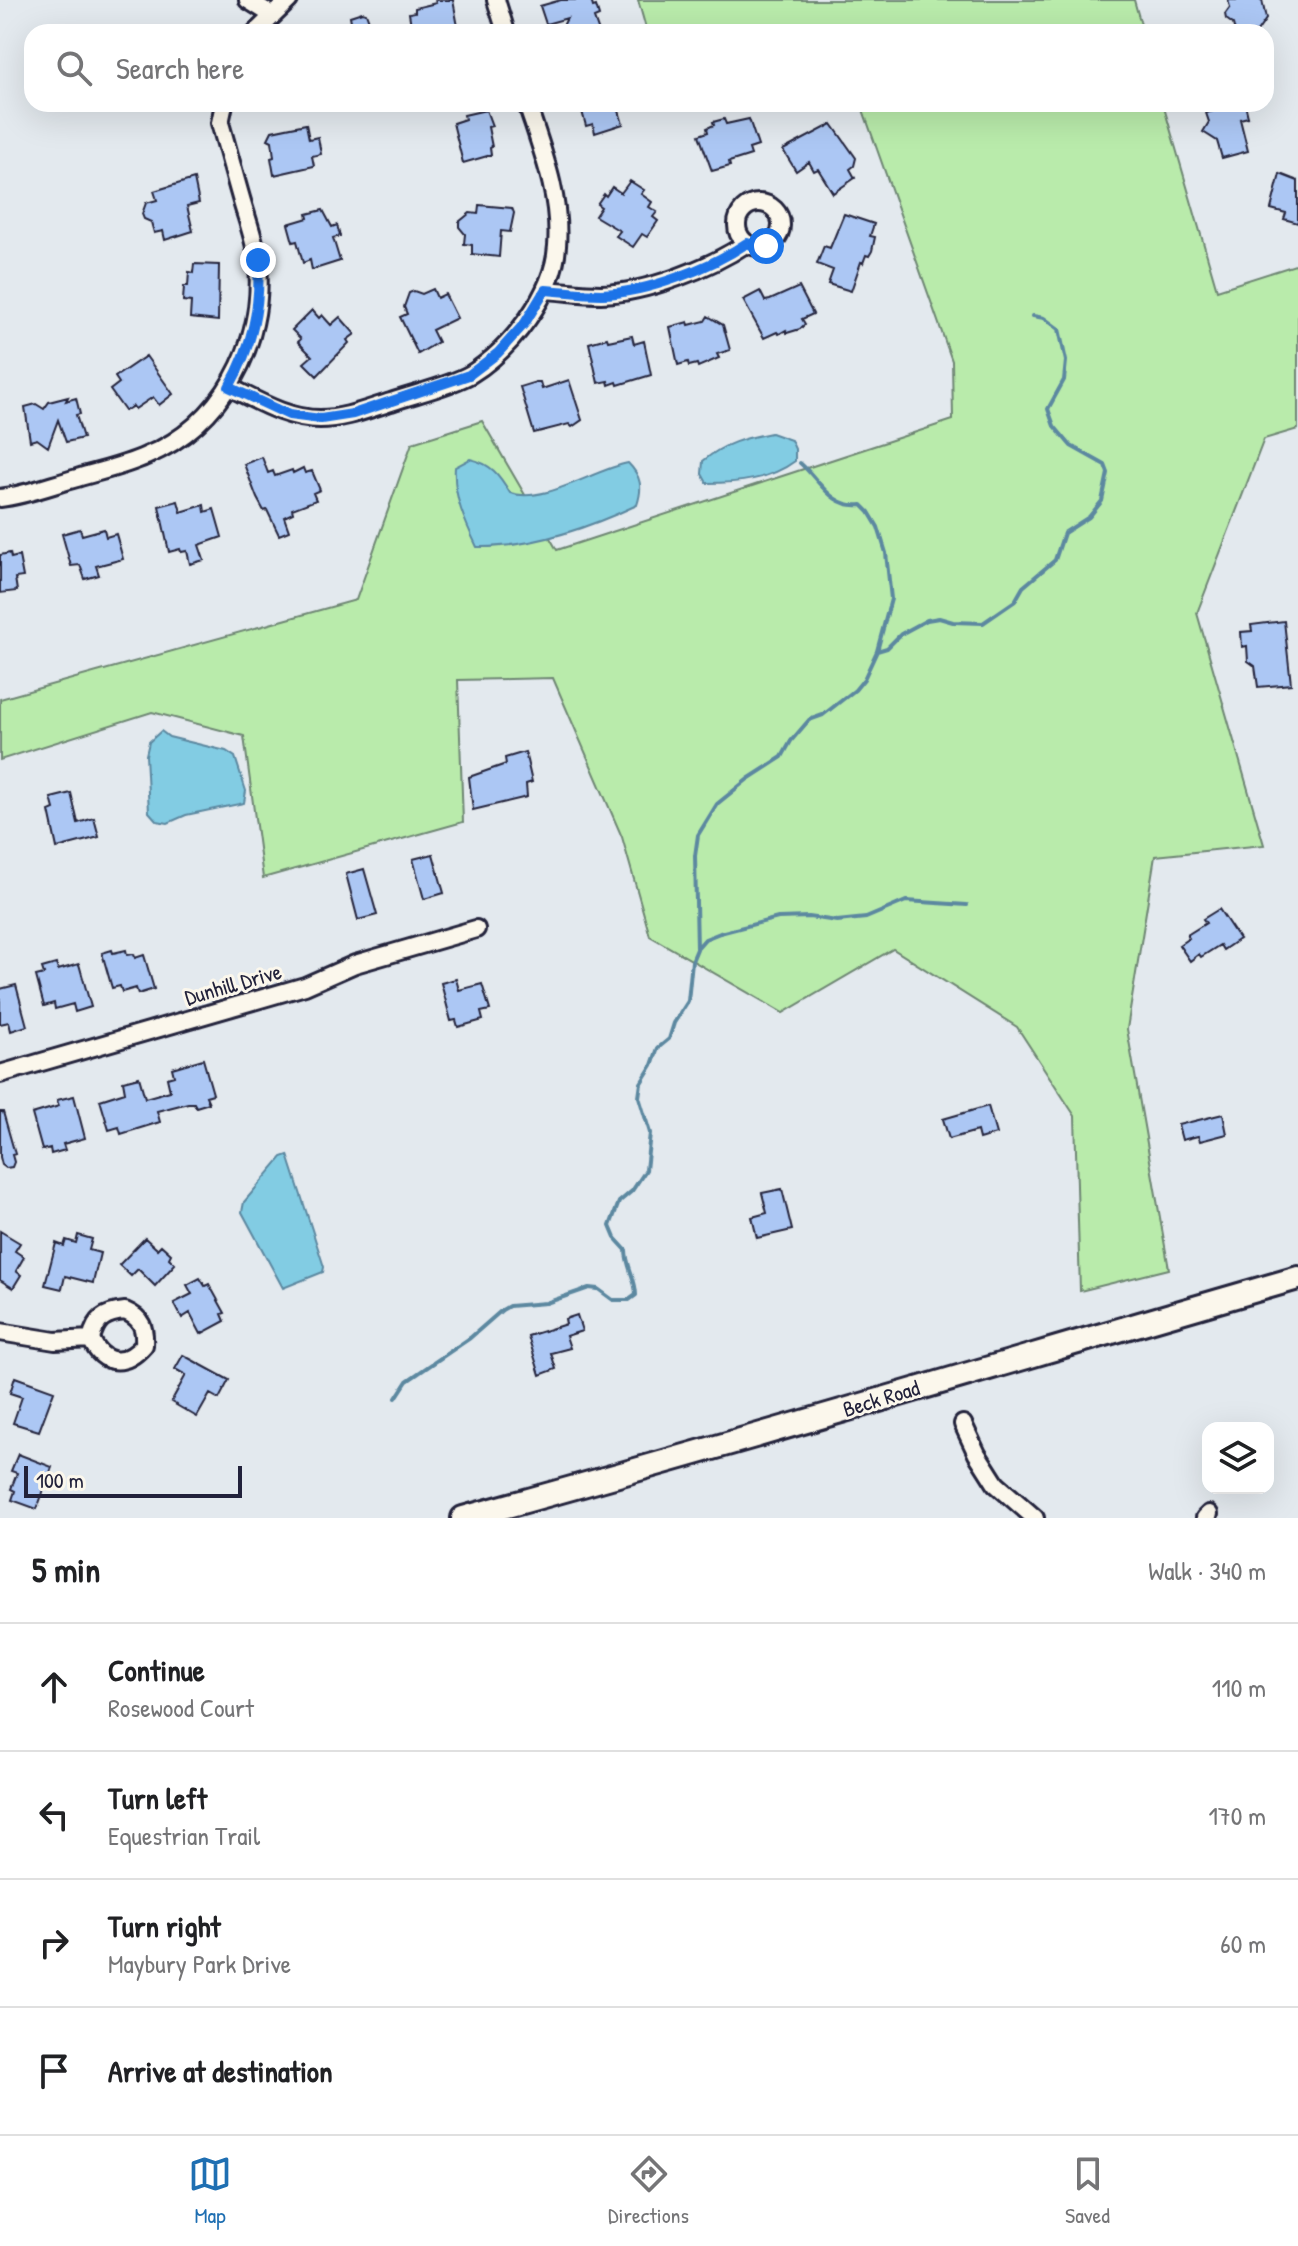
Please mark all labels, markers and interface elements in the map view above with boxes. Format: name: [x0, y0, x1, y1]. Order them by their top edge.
search box: [24, 24, 1274, 112]
icon: search: [52, 46, 96, 90]
text: Search here: [116, 48, 244, 88]
route start: [748, 228, 784, 264]
route end: [240, 242, 276, 278]
street label: Dunhill Drive: [181, 956, 285, 1012]
street label: Beck Road: [839, 1372, 923, 1424]
map controls: [1202, 1422, 1274, 1494]
button: layers: [1202, 1422, 1274, 1494]
scale bar: [24, 1462, 242, 1498]
text: 100 m: [36, 1465, 84, 1495]
text: 5 min: [32, 1547, 100, 1593]
text: Walk · 340 m: [1148, 1553, 1266, 1588]
text: Continue: [108, 1650, 205, 1690]
icon: ahead: [32, 1665, 76, 1709]
text: 110 m: [1212, 1670, 1266, 1705]
text: Rosewood Court: [108, 1690, 254, 1725]
text: Turn left: [108, 1778, 207, 1818]
icon: left: [32, 1793, 76, 1837]
text: 170 m: [1208, 1798, 1266, 1833]
text: Equestrian Trail: [108, 1818, 260, 1853]
text: Turn right: [108, 1906, 221, 1946]
icon: right: [32, 1921, 76, 1965]
text: 60 m: [1220, 1926, 1266, 1961]
text: Maybury Park Drive: [108, 1946, 291, 1981]
icon: arrive: [32, 2049, 76, 2093]
text: Arrive at destination: [108, 2051, 333, 2091]
tab: Map: [188, 2152, 232, 2230]
tab: Directions: [608, 2152, 689, 2230]
tab: Saved: [1065, 2152, 1110, 2230]

